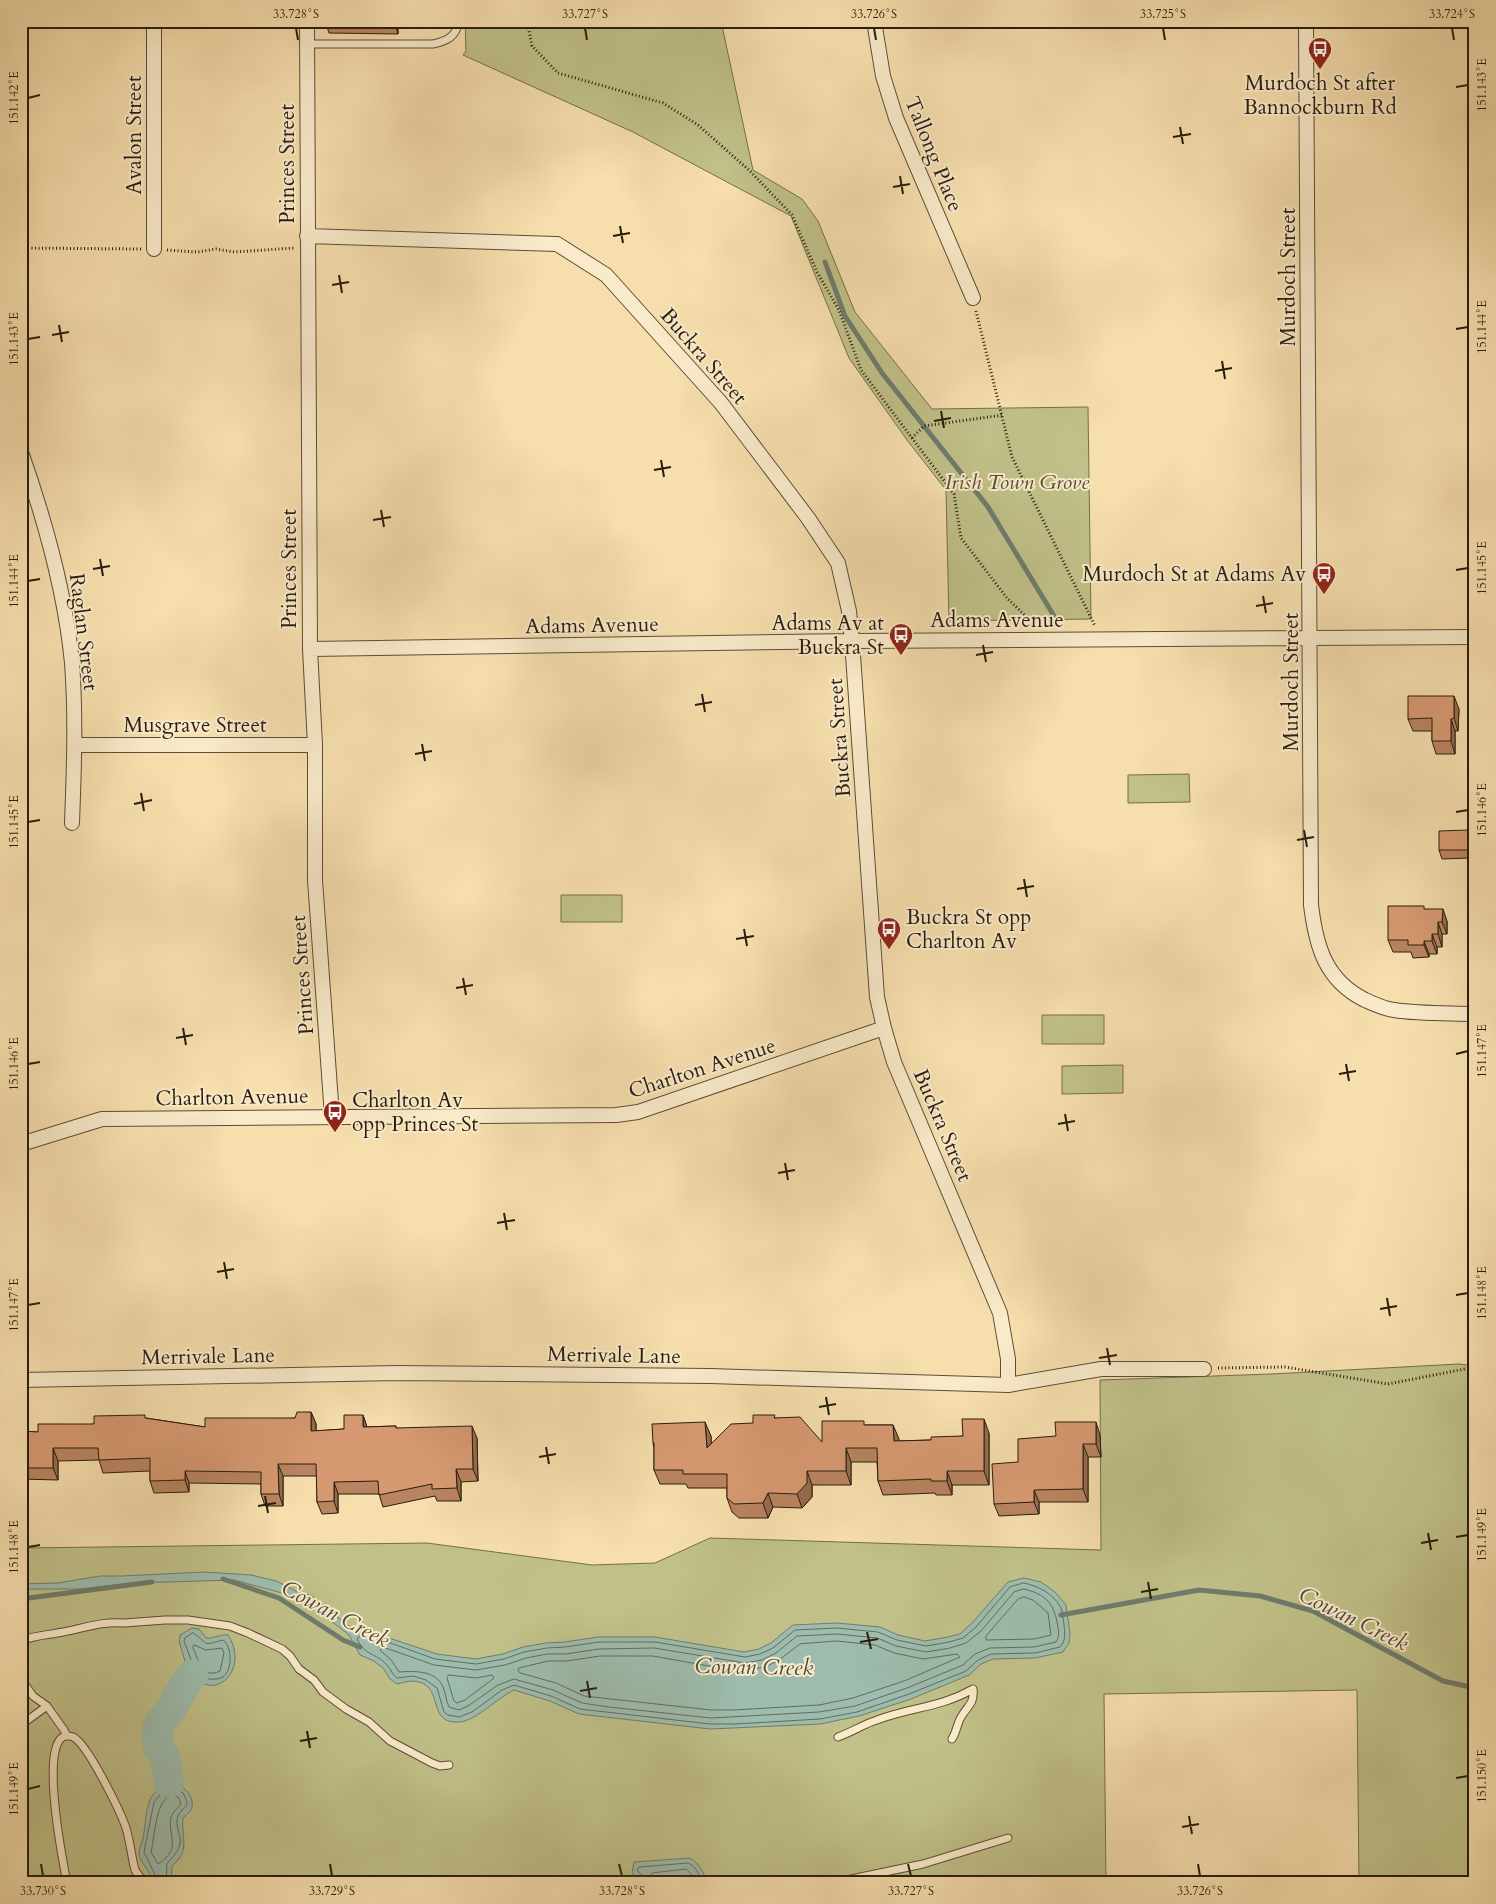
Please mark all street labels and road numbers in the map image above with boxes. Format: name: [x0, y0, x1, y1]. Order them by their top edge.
street label: Avalon Street: [120, 75, 149, 195]
street label: Tallong Place: [897, 92, 970, 216]
street label: Princes Street: [273, 104, 302, 224]
street label: Murdoch Street: [1274, 207, 1303, 346]
street label: Buckra Street: [653, 302, 754, 411]
street label: Princes Street: [275, 509, 304, 629]
street label: Raglan Street: [62, 572, 105, 693]
street label: Adams Avenue: [930, 606, 1064, 635]
street label: Adams Avenue: [525, 610, 659, 641]
street label: Murdoch Street: [1277, 612, 1306, 751]
street label: Buckra Street: [821, 677, 858, 799]
street label: Musgrave Street: [123, 711, 267, 740]
street label: Princes Street: [284, 914, 321, 1036]
street label: Charlton Avenue: [625, 1031, 780, 1106]
street label: Buckra Street: [906, 1065, 979, 1186]
street label: Charlton Avenue: [155, 1082, 309, 1113]
street label: Merrivale Lane: [547, 1340, 681, 1371]
street label: Merrivale Lane: [141, 1341, 275, 1372]

